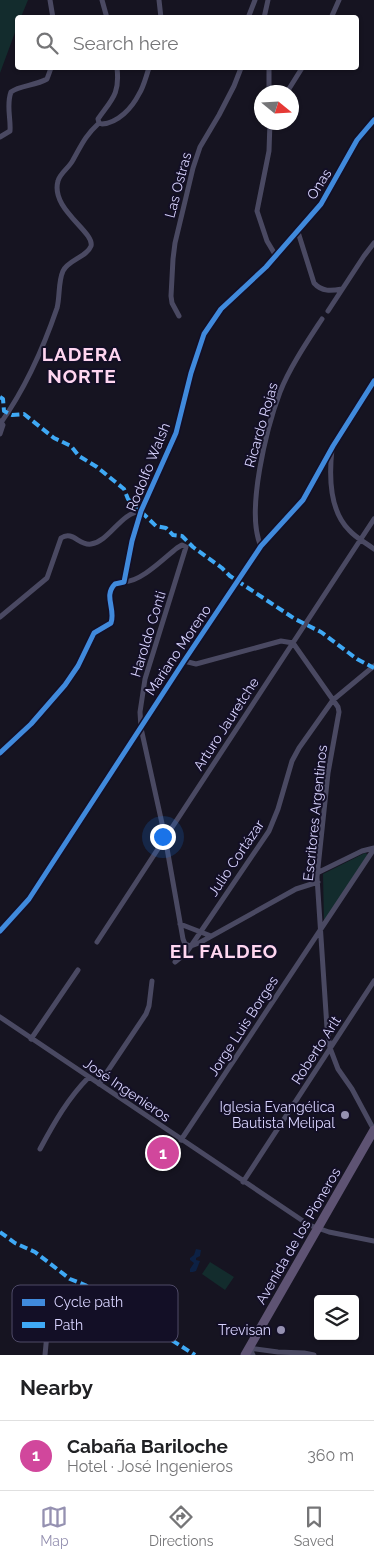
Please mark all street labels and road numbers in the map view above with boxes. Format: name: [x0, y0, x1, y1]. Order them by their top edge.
street label: Las Ostras: [162, 150, 195, 220]
street label: Onas: [303, 166, 335, 202]
street label: Ricardo Rojas: [241, 380, 281, 469]
street label: Rodolfo Walsh: [123, 420, 173, 514]
street label: Haroldo Conti: [127, 589, 169, 679]
street label: Mariano Moreno: [142, 602, 214, 698]
street label: Arturo Jauretche: [190, 675, 262, 773]
street label: Escritores Argentinos: [300, 744, 330, 882]
street label: Julio Cortázar: [205, 817, 267, 899]
street label: Jorge Luis Borges: [205, 973, 281, 1079]
street label: Roberto Arlt: [288, 1013, 344, 1087]
street label: José Ingenieros: [81, 1055, 174, 1125]
street label: Avenida de los Pioneros: [252, 1165, 344, 1307]

